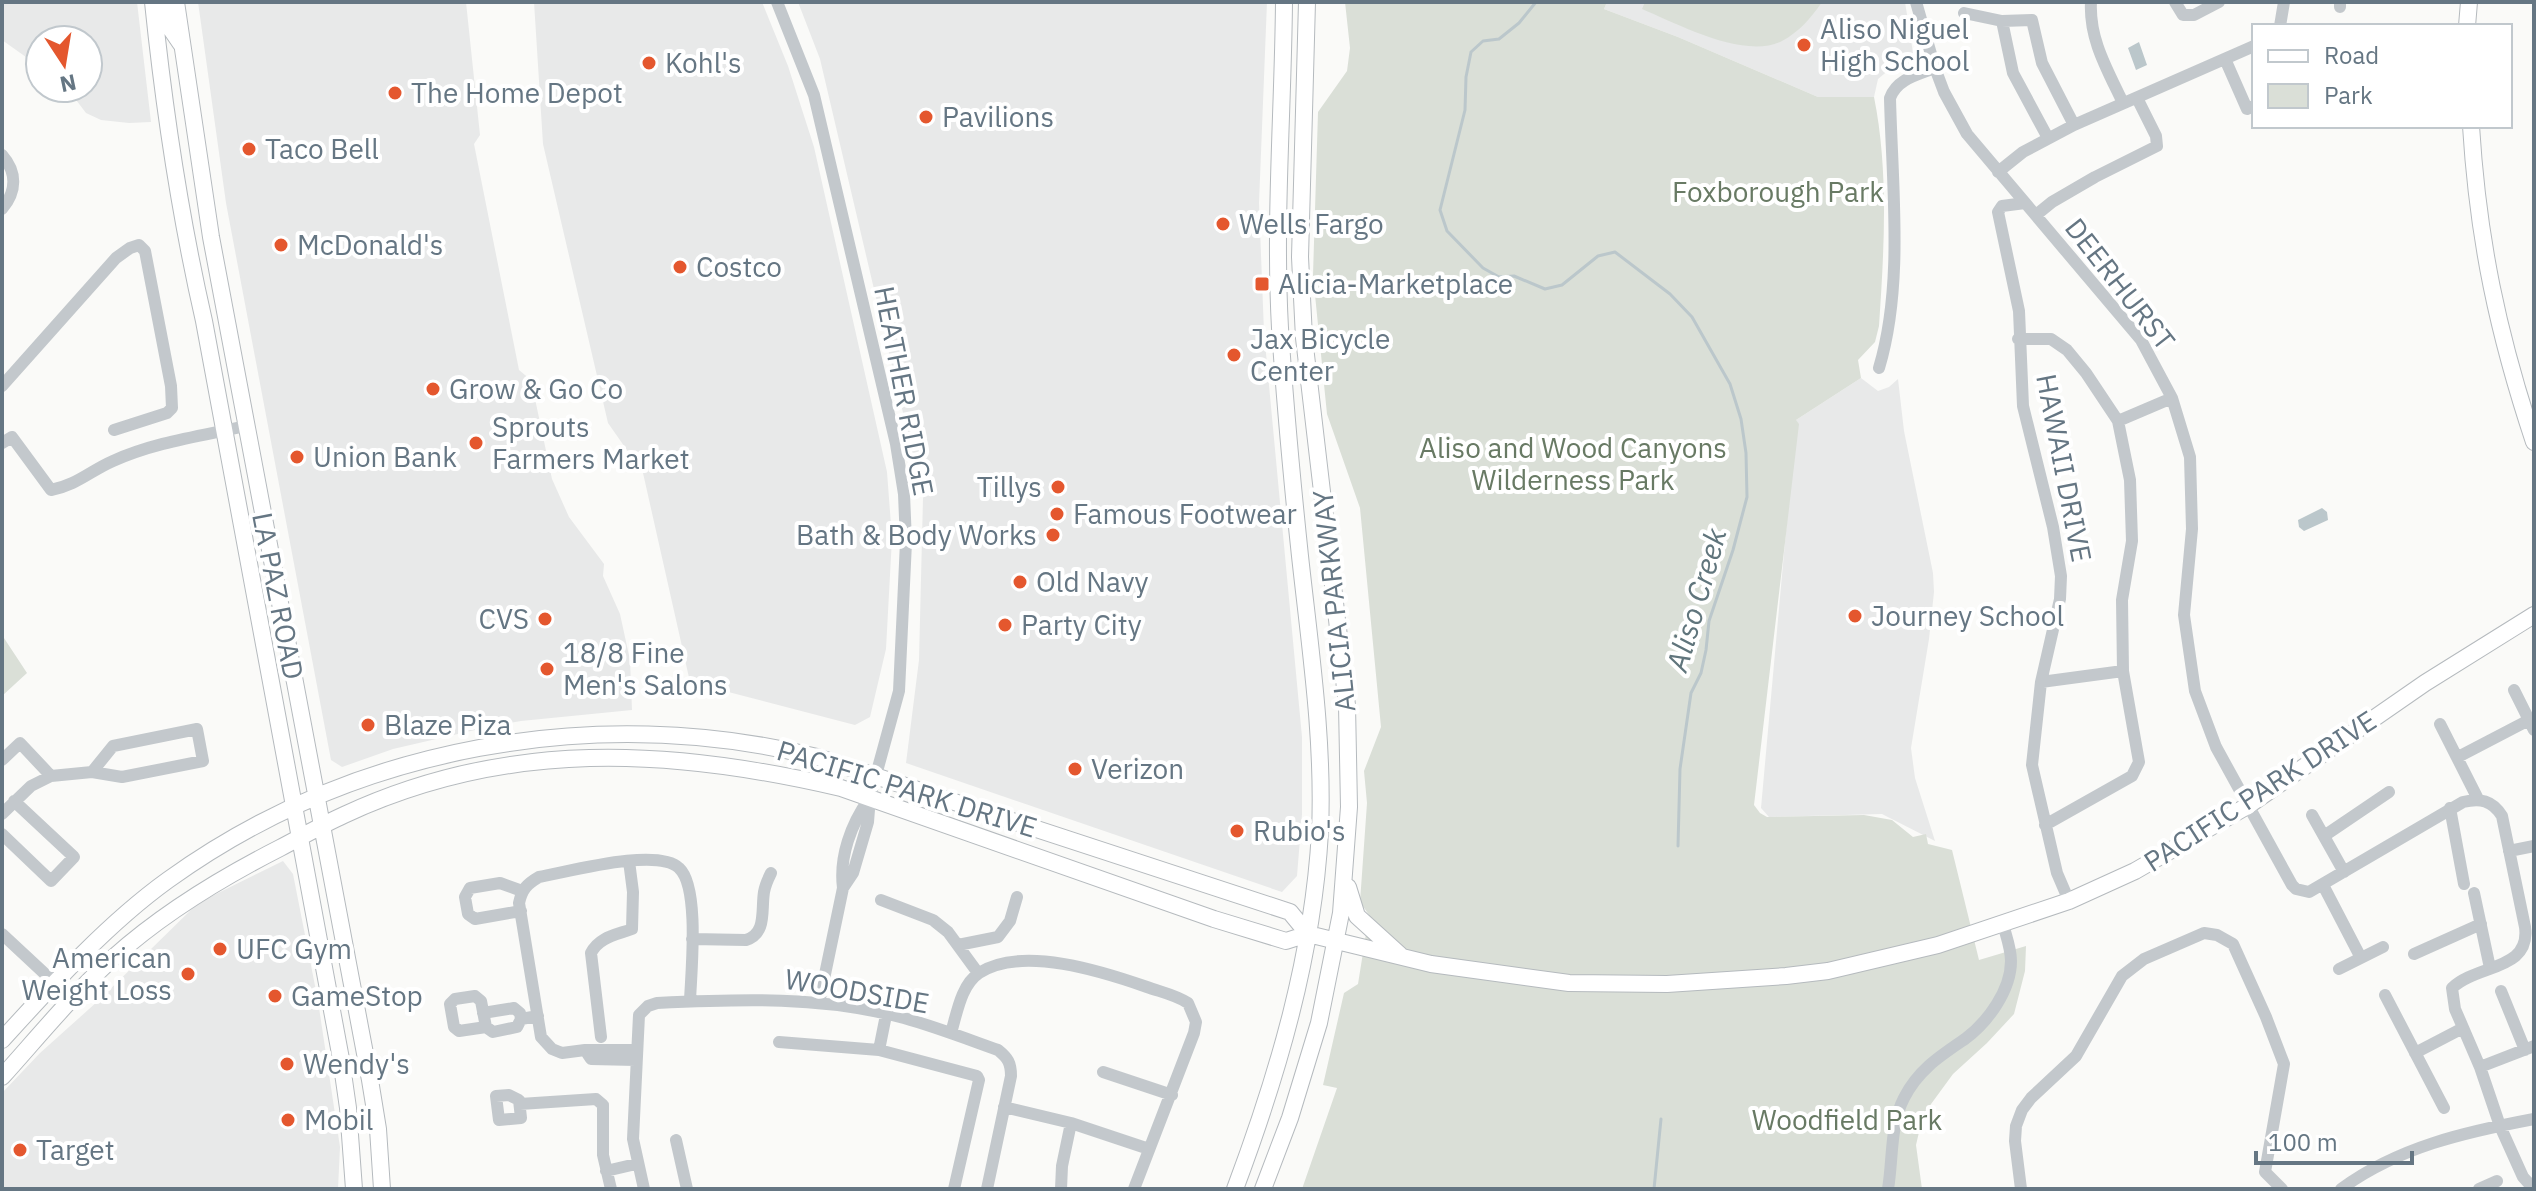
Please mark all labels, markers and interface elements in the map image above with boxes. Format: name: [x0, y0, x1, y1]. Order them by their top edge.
place label: Aliso Niguel High School: [1820, 10, 1969, 79]
north arrow: [24, 24, 104, 104]
legend: [2252, 24, 2512, 128]
marker: Aliso Niguel High School: [1795, 36, 1813, 54]
text: Road: [2324, 39, 2379, 71]
place label: Kohl's: [665, 44, 742, 81]
marker: Kohl's: [640, 54, 658, 72]
text: N: [57, 68, 79, 100]
place label: The Home Depot: [411, 74, 623, 111]
text: Park: [2324, 79, 2373, 111]
marker: The Home Depot: [386, 84, 404, 102]
place label: Pavilions: [942, 98, 1054, 135]
marker: Pavilions: [917, 108, 935, 126]
place label: Taco Bell: [265, 130, 379, 167]
marker: Taco Bell: [240, 140, 258, 158]
park label: Foxborough Park: [1672, 173, 1884, 210]
place label: Wells Fargo: [1239, 205, 1384, 242]
street label: DEERHURST: [2057, 210, 2184, 357]
marker: Wells Fargo: [1214, 215, 1232, 233]
place label: McDonald's: [297, 226, 443, 263]
marker: McDonald's: [272, 236, 290, 254]
place label: Costco: [696, 248, 782, 285]
marker: Costco: [671, 258, 689, 276]
place label: Alicia-Marketplace: [1278, 265, 1513, 302]
marker: Alicia-Marketplace: [1253, 275, 1271, 293]
street label: HEATHER RIDGE: [866, 283, 943, 499]
place label: Jax Bicycle Center: [1250, 320, 1390, 389]
marker: Jax Bicycle Center: [1225, 346, 1243, 364]
place label: Grow & Go Co: [449, 370, 623, 407]
street label: HAWAII DRIVE: [2028, 371, 2101, 565]
marker: Grow & Go Co: [424, 380, 442, 398]
place label: Sprouts Farmers Market: [492, 408, 690, 477]
park label: Aliso and Wood Canyons Wilderness Park: [1419, 429, 1727, 498]
marker: Sprouts Farmers Market: [467, 434, 485, 452]
place label: Union Bank: [313, 438, 457, 475]
marker: Union Bank: [288, 448, 306, 466]
place label: Tillys: [977, 468, 1042, 505]
marker: Tillys: [1049, 478, 1067, 496]
street label: ALICIA PARKWAY: [1303, 488, 1364, 714]
place label: Famous Footwear: [1073, 495, 1297, 532]
marker: Famous Footwear: [1048, 505, 1066, 523]
street label: LA PAZ ROAD: [244, 509, 313, 683]
place label: Bath & Body Works: [796, 516, 1037, 553]
water label: Aliso Creek: [1656, 523, 1735, 677]
marker: Bath & Body Works: [1044, 526, 1062, 544]
place label: Old Navy: [1036, 563, 1149, 600]
marker: Old Navy: [1011, 573, 1029, 591]
place label: Journey School: [1871, 597, 2064, 634]
place label: CVS: [479, 600, 529, 637]
place label: Party City: [1021, 606, 1142, 643]
marker: Journey School: [1846, 607, 1864, 625]
marker: CVS: [536, 610, 554, 628]
marker: Party City: [996, 616, 1014, 634]
place label: 18/8 Fine Men's Salons: [563, 634, 728, 703]
marker: 18/8 Fine Men's Salons: [538, 660, 556, 678]
street label: PACIFIC PARK DRIVE: [2136, 702, 2383, 880]
place label: Blaze Piza: [384, 706, 512, 743]
marker: Blaze Piza: [359, 716, 377, 734]
street label: PACIFIC PARK DRIVE: [773, 731, 1042, 846]
place label: Verizon: [1091, 750, 1184, 787]
marker: Verizon: [1066, 760, 1084, 778]
place label: Rubio's: [1253, 812, 1346, 849]
marker: Rubio's: [1228, 822, 1246, 840]
place label: UFC Gym: [236, 930, 352, 967]
place label: American Weight Loss: [21, 939, 172, 1008]
marker: UFC Gym: [211, 940, 229, 958]
street label: WOODSIDE: [782, 960, 932, 1021]
marker: American Weight Loss: [179, 965, 197, 983]
place label: GameStop: [291, 977, 423, 1014]
marker: GameStop: [266, 987, 284, 1005]
place label: Wendy's: [303, 1045, 410, 1082]
marker: Wendy's: [278, 1055, 296, 1073]
place label: Mobil: [304, 1101, 373, 1138]
park label: Woodfield Park: [1752, 1101, 1942, 1138]
marker: Mobil: [279, 1111, 297, 1129]
scale bar: [2256, 1115, 2412, 1165]
text: 100 m: [2268, 1126, 2338, 1158]
place label: Target: [36, 1131, 114, 1168]
marker: Target: [11, 1141, 29, 1159]

